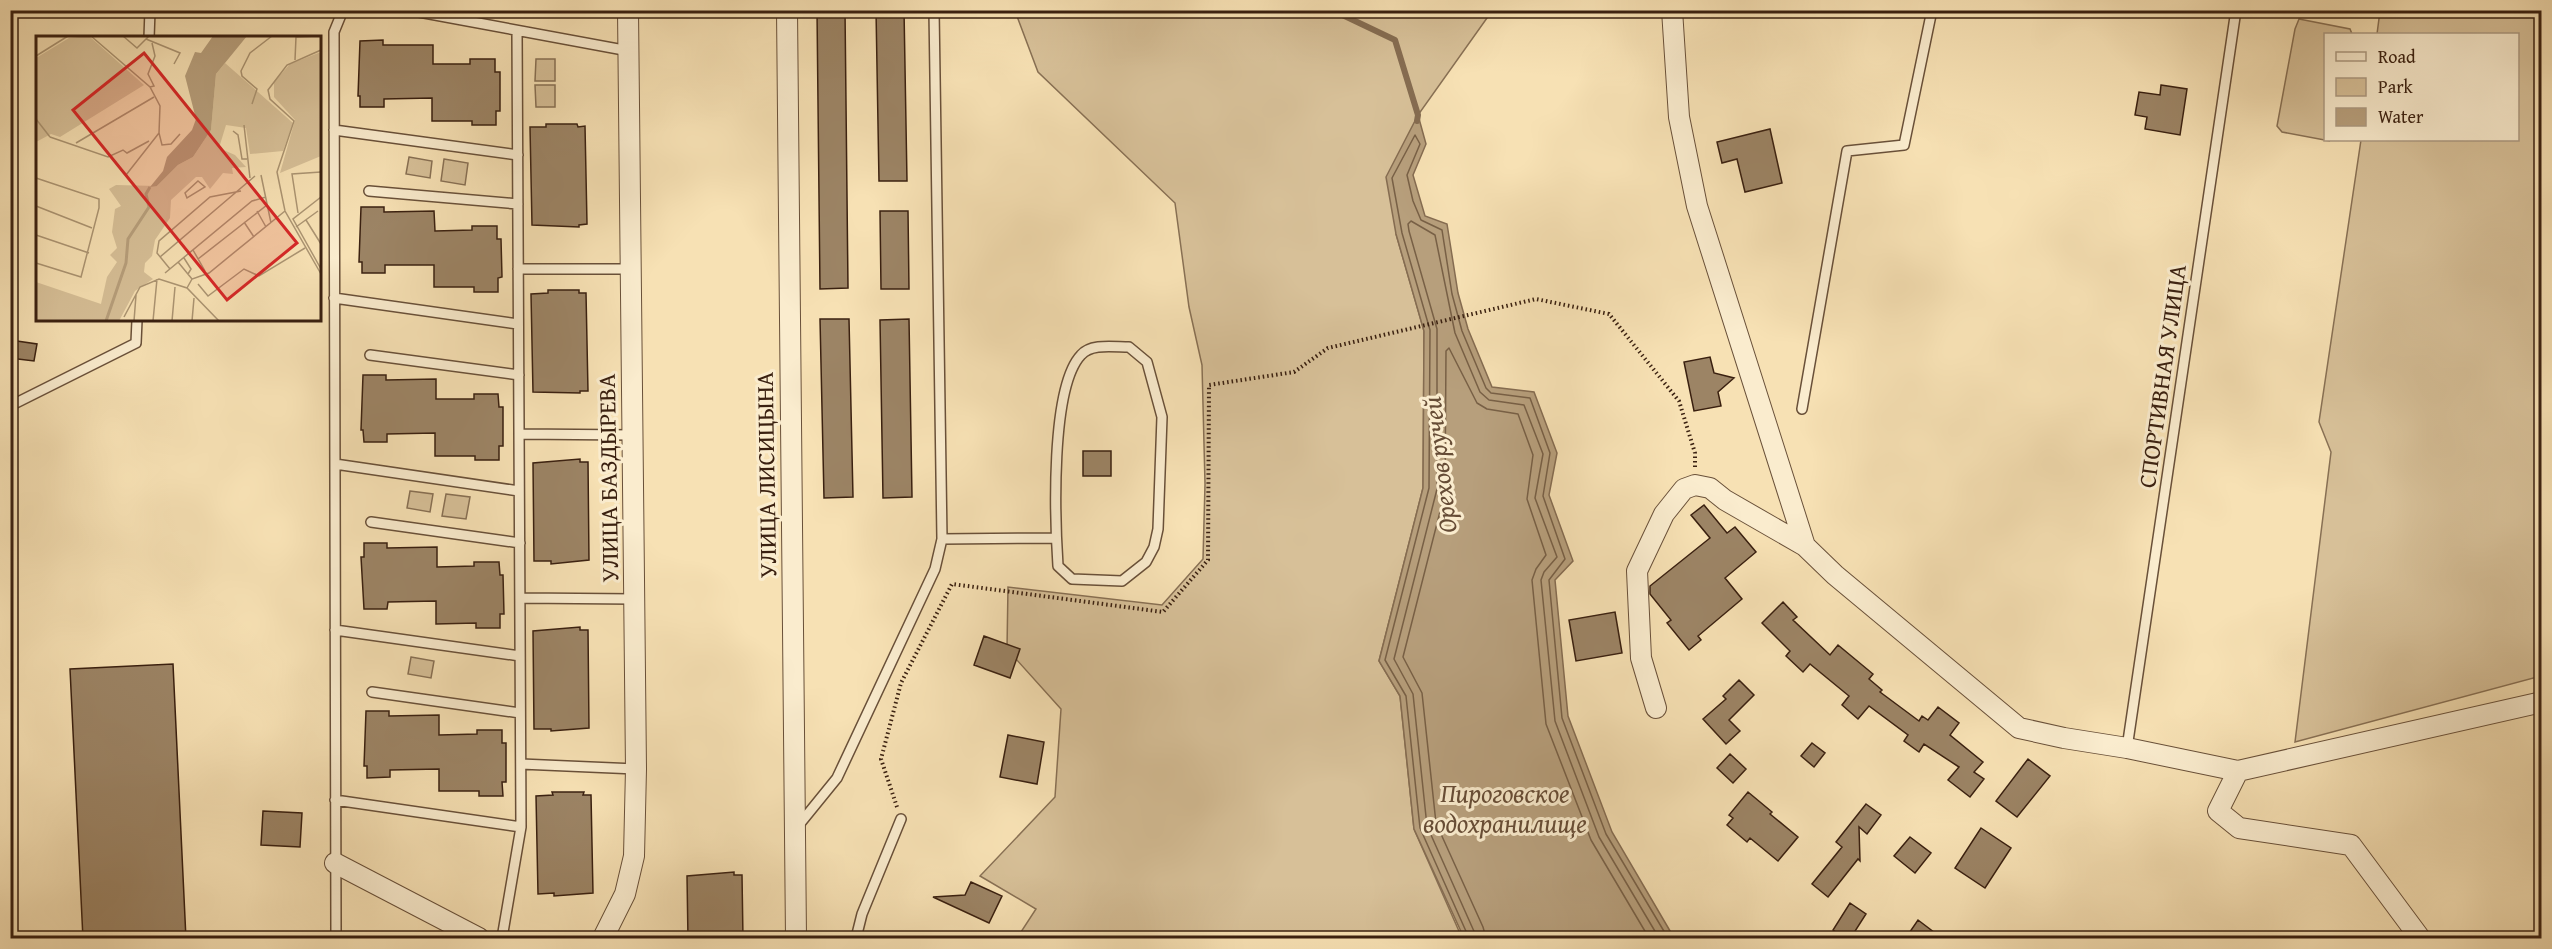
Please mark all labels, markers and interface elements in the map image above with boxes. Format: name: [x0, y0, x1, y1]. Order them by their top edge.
legend: [2324, 33, 2519, 141]
inset map: [36, 36, 321, 321]
text: Road: [2378, 43, 2416, 70]
text: Park: [2378, 73, 2414, 100]
text: Water: [2378, 103, 2424, 130]
street label: СПОРТИВНАЯ УЛИЦА: [2129, 262, 2195, 490]
street label: УЛИЦА ЛИСИЦЫНА: [747, 371, 785, 579]
street label: УЛИЦА БАЗДЫРЕВА: [589, 373, 627, 583]
water label: Орехов ручей: [1411, 394, 1467, 536]
water label: Пироговское водохранилище: [1423, 773, 1587, 842]

